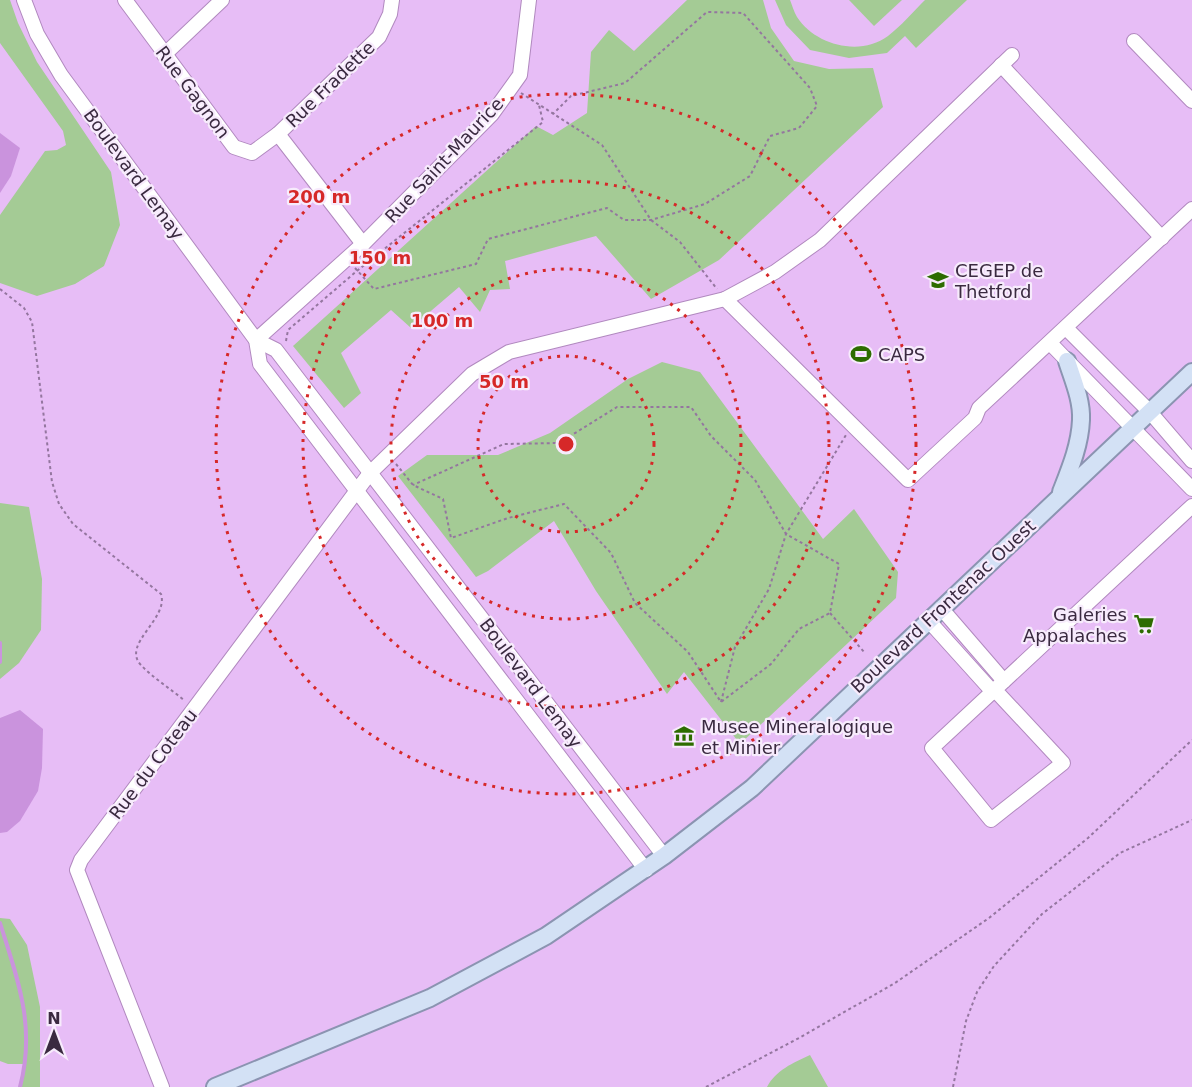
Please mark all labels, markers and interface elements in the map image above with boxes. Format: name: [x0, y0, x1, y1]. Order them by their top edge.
street label: Rue Fradette: [281, 36, 379, 132]
street label: Rue Gagnon: [151, 42, 235, 142]
street label: Rue Saint-Maurice: [381, 93, 507, 227]
street label: Boulevard Lemay: [79, 104, 189, 244]
text: 200 m: [288, 186, 350, 207]
text: 150 m: [349, 247, 411, 268]
place label: CEGEP de Thetford: [954, 260, 1043, 302]
school or university icon: CEGEP de Thetford: [926, 268, 950, 292]
text: 100 m: [411, 310, 473, 331]
sports icon: CAPS: [849, 342, 873, 366]
place label: CAPS: [878, 344, 925, 365]
text: 50 m: [479, 371, 529, 392]
centre of rings: [556, 434, 576, 454]
street label: Boulevard Frontenac Ouest: [846, 515, 1040, 697]
place label: Galeries Appalaches: [1023, 604, 1127, 646]
supermarket icon: Galeries Appalaches: [1132, 612, 1156, 636]
street label: Boulevard Lemay: [475, 614, 587, 752]
street label: Rue du Coteau: [105, 705, 201, 823]
place label: Musee Mineralogique et Minier: [701, 716, 893, 758]
museum icon: Musee Mineralogique et Minier: [672, 724, 696, 748]
north arrow: [24, 1003, 84, 1063]
text: N: [47, 1009, 61, 1028]

